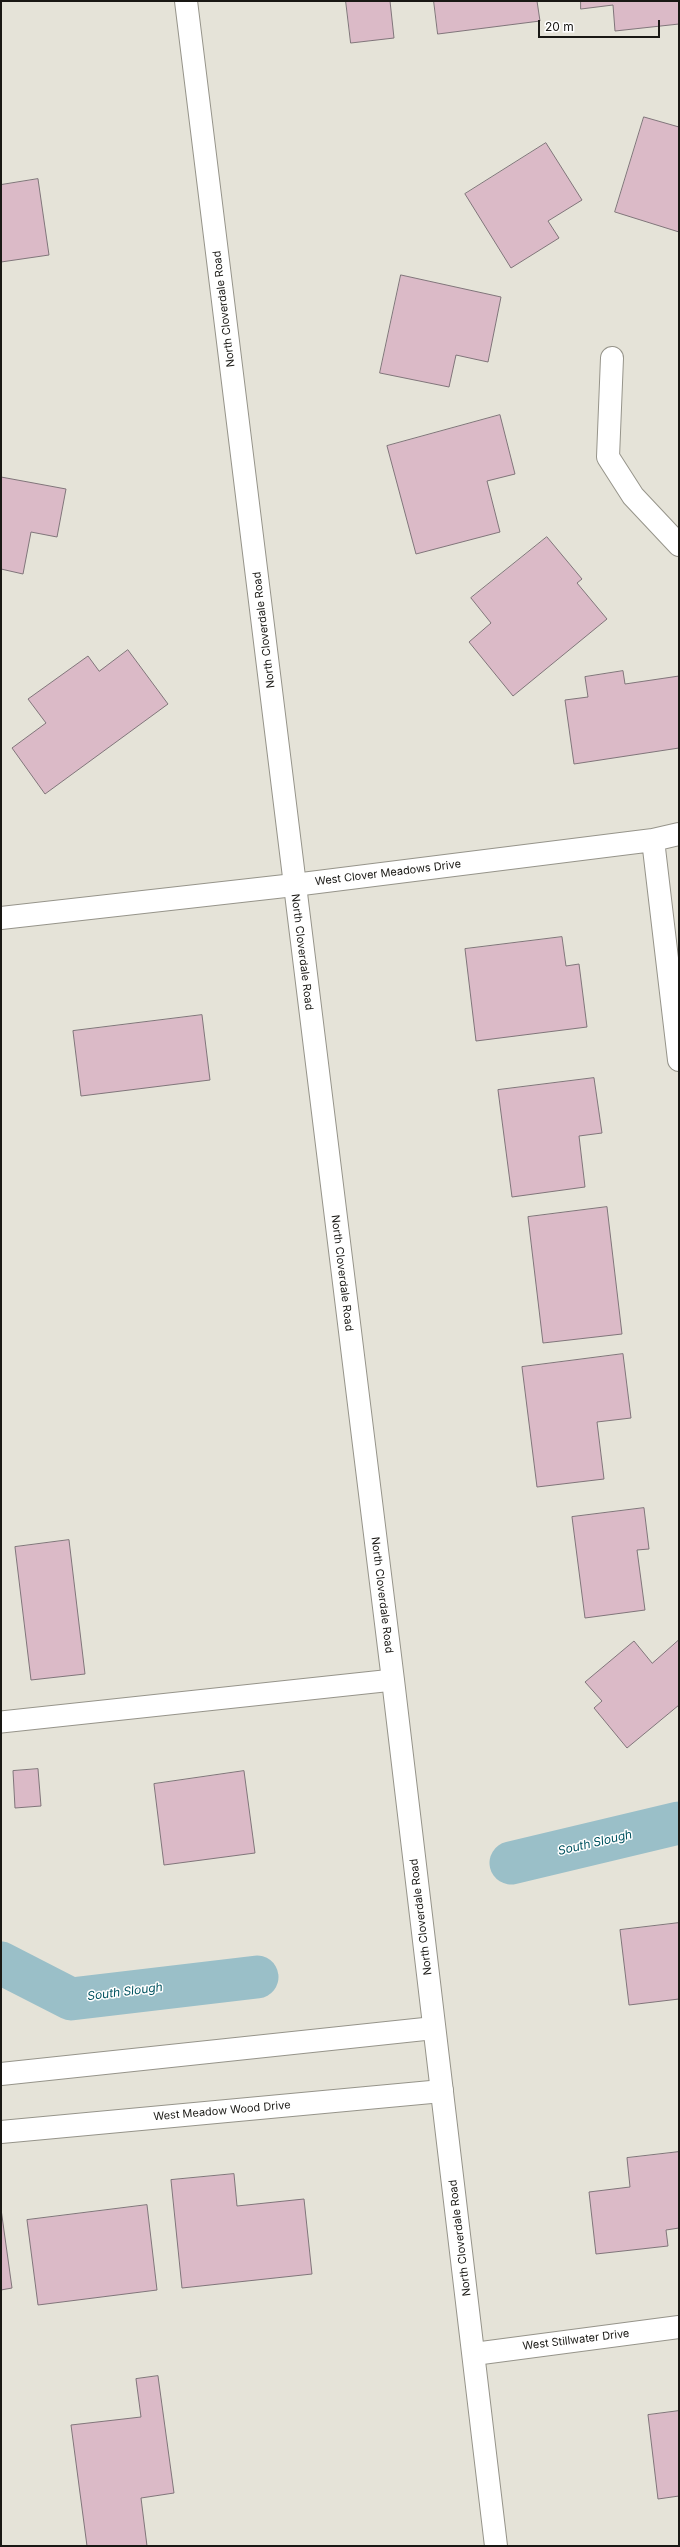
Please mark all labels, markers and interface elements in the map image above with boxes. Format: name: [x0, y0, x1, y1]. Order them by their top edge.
scale bar: [540, 12, 662, 38]
text: 20 m: [545, 19, 574, 34]
street label: North Cloverdale Road: [210, 250, 238, 368]
street label: North Cloverdale Road: [250, 571, 278, 689]
street label: West Clover Meadows Drive: [314, 858, 462, 888]
street label: North Cloverdale Road: [288, 893, 316, 1011]
street label: North Cloverdale Road: [328, 1214, 356, 1332]
street label: North Cloverdale Road: [368, 1536, 396, 1654]
water label: South Slough: [556, 1827, 634, 1859]
street label: North Cloverdale Road: [407, 1858, 435, 1976]
water label: South Slough: [87, 1980, 163, 2004]
street label: West Meadow Wood Drive: [153, 2098, 291, 2124]
street label: North Cloverdale Road: [446, 2179, 474, 2297]
street label: West Stillwater Drive: [522, 2327, 630, 2353]

